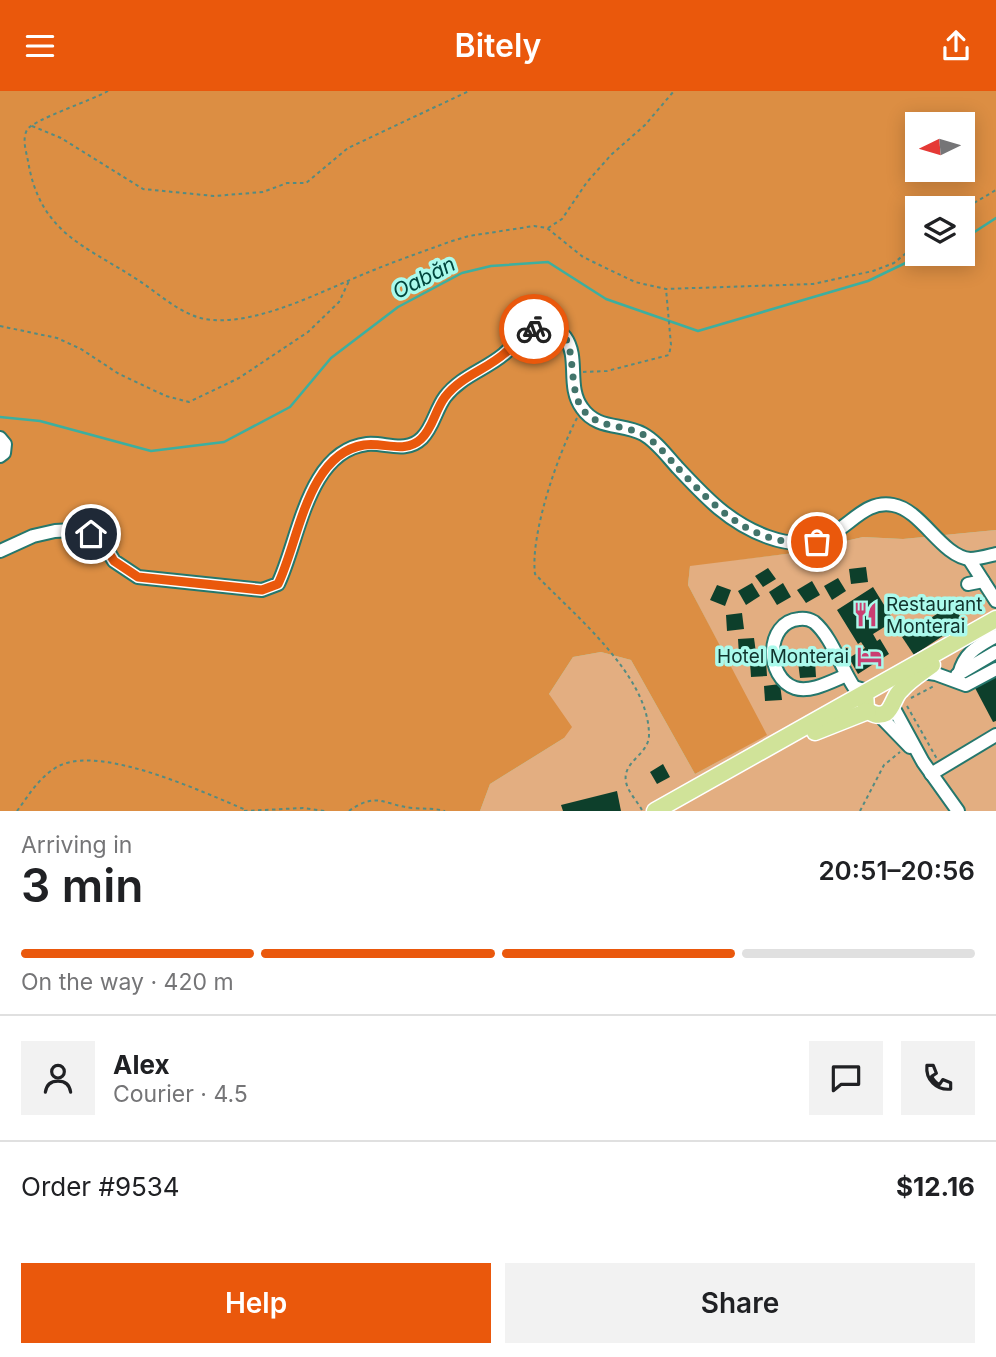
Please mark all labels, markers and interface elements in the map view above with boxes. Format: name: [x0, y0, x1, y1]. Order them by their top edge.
text: Bitely: [455, 26, 541, 65]
icon: menu: [21, 27, 59, 65]
icon: share: [937, 27, 975, 65]
north arrow: [905, 112, 975, 182]
map controls: [905, 112, 975, 266]
button: layers: [905, 196, 975, 266]
water label: Oabăn: [388, 251, 459, 304]
courier: [499, 294, 569, 364]
icon: bike: [515, 310, 553, 348]
pin: [61, 504, 121, 564]
pin: [787, 512, 847, 572]
icon: home: [72, 515, 110, 553]
icon: bag: [798, 523, 836, 561]
place label: Restaurant Monterai: [886, 593, 983, 638]
restaurant icon: Restaurant Monterai: [852, 601, 880, 629]
hotel icon: Hotel Monterai: [855, 642, 883, 670]
place label: Hotel Monterai: [717, 645, 849, 668]
text: Arriving in: [21, 831, 132, 859]
text: 20:51–20:56: [818, 855, 975, 886]
text: 3 min: [21, 857, 143, 913]
text: On the way · 420 m: [21, 968, 234, 996]
button: person: [21, 1041, 95, 1115]
button: chat: [809, 1041, 883, 1115]
button: phone: [901, 1041, 975, 1115]
text: Alex: [113, 1049, 170, 1080]
text: Courier · 4.5: [113, 1080, 248, 1108]
text: Order #9534: [21, 1171, 180, 1202]
text: $12.16: [896, 1171, 975, 1202]
button: Help: [21, 1263, 491, 1343]
button: Share: [505, 1263, 975, 1343]

